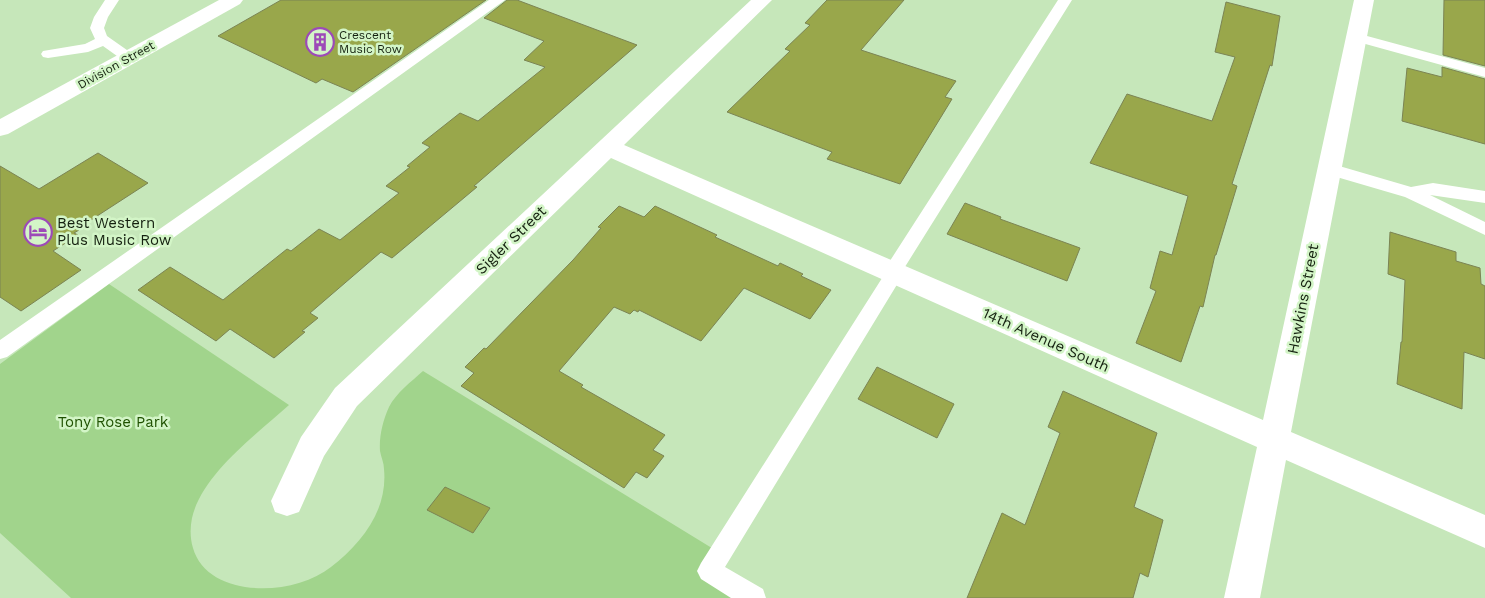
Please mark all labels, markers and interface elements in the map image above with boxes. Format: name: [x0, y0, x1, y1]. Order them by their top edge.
building icon: Crescent Music Row: [305, 27, 335, 57]
place label: Crescent Music Row: [339, 28, 402, 56]
street label: Division Street: [75, 38, 157, 92]
street label: Sigler Street: [472, 201, 550, 278]
place label: Best Western Plus Music Row: [57, 214, 172, 249]
hotel icon: Best Western Plus Music Row: [23, 217, 53, 247]
street label: Hawkins Street: [1284, 242, 1323, 356]
street label: 14th Avenue South: [980, 304, 1112, 376]
park label: Tony Rose Park: [58, 413, 169, 431]

